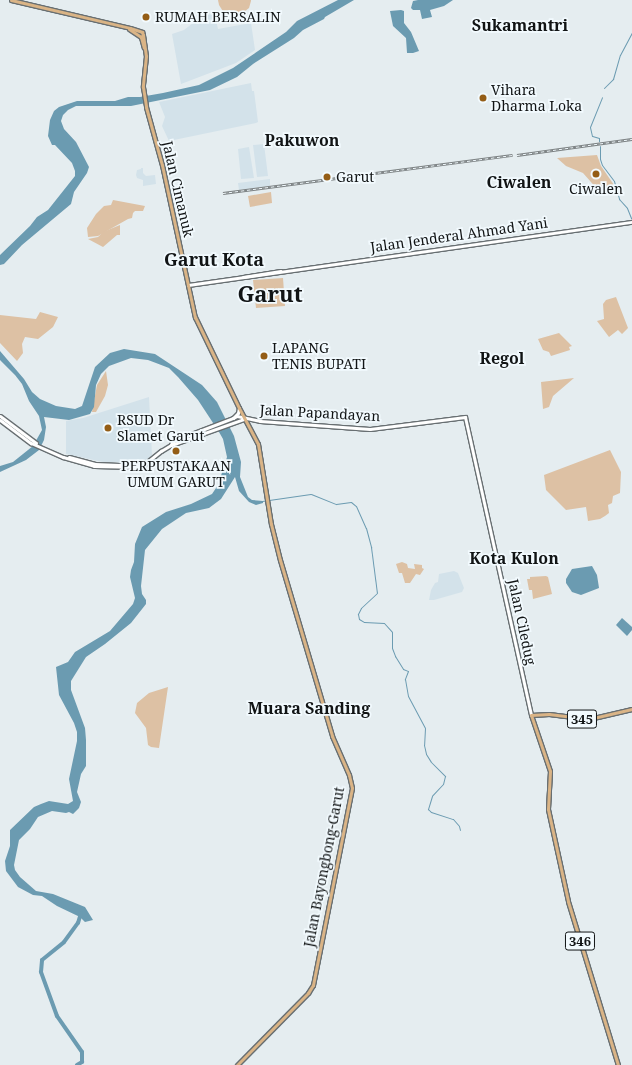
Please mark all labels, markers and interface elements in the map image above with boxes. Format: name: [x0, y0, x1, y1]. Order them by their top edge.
place label: RUMAH BERSALIN: [155, 9, 281, 25]
marker: RUMAH BERSALIN: [140, 11, 152, 23]
district label: Sukamantri: [472, 15, 568, 35]
place label: Vihara Dharma Loka: [491, 82, 582, 114]
marker: Vihara Dharma Loka: [478, 93, 488, 103]
district label: Pakuwon: [265, 130, 339, 150]
street label: Jalan Cimanuk: [159, 139, 197, 239]
place label: Garut: [336, 169, 374, 185]
marker: Ciwalen: [591, 169, 601, 179]
marker: Garut: [321, 171, 333, 183]
district label: Ciwalen: [486, 172, 552, 192]
place label: Ciwalen: [569, 181, 623, 197]
street label: Jalan Jenderal Ahmad Yani: [369, 214, 549, 256]
district label: Garut Kota: [164, 248, 264, 270]
district label: Garut: [237, 281, 303, 307]
place label: LAPANG TENIS BUPATI: [272, 340, 366, 372]
district label: Regol: [480, 348, 524, 368]
marker: LAPANG TENIS BUPATI: [259, 351, 269, 361]
street label: Jalan Papandayan: [259, 401, 381, 425]
place label: RSUD Dr Slamet Garut: [117, 412, 204, 444]
marker: RSUD Dr Slamet Garut: [102, 422, 114, 434]
marker: PERPUSTAKAAN UMUM GARUT: [171, 446, 181, 456]
place label: PERPUSTAKAAN UMUM GARUT: [121, 458, 231, 490]
district label: Kota Kulon: [469, 548, 559, 568]
street label: Jalan Ciledug: [505, 577, 539, 667]
district label: Muara Sanding: [248, 698, 370, 718]
road number: 345: [566, 708, 598, 730]
street label: Jalan Bayongbong-Garut: [300, 785, 348, 949]
road number: 346: [564, 930, 596, 952]

